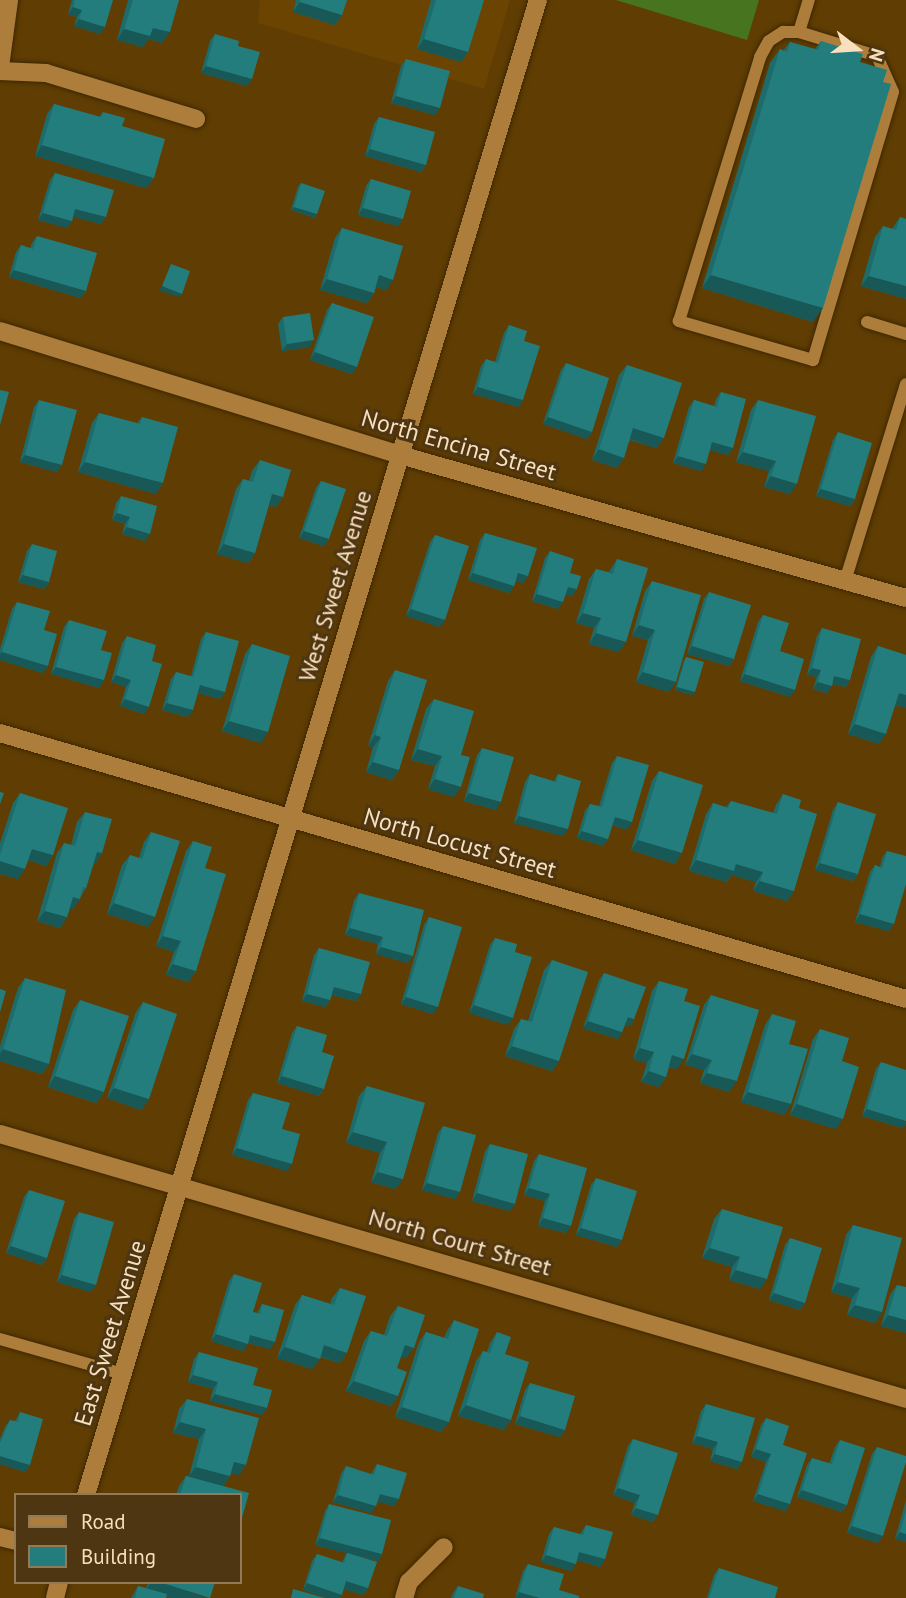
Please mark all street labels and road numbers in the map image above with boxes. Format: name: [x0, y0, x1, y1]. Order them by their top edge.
street label: North Encina Street: [358, 403, 560, 487]
street label: West Sweet Avenue: [292, 486, 378, 686]
street label: North Locust Street: [360, 802, 560, 884]
street label: North Court Street: [365, 1202, 555, 1282]
street label: East Sweet Avenue: [68, 1236, 152, 1430]

